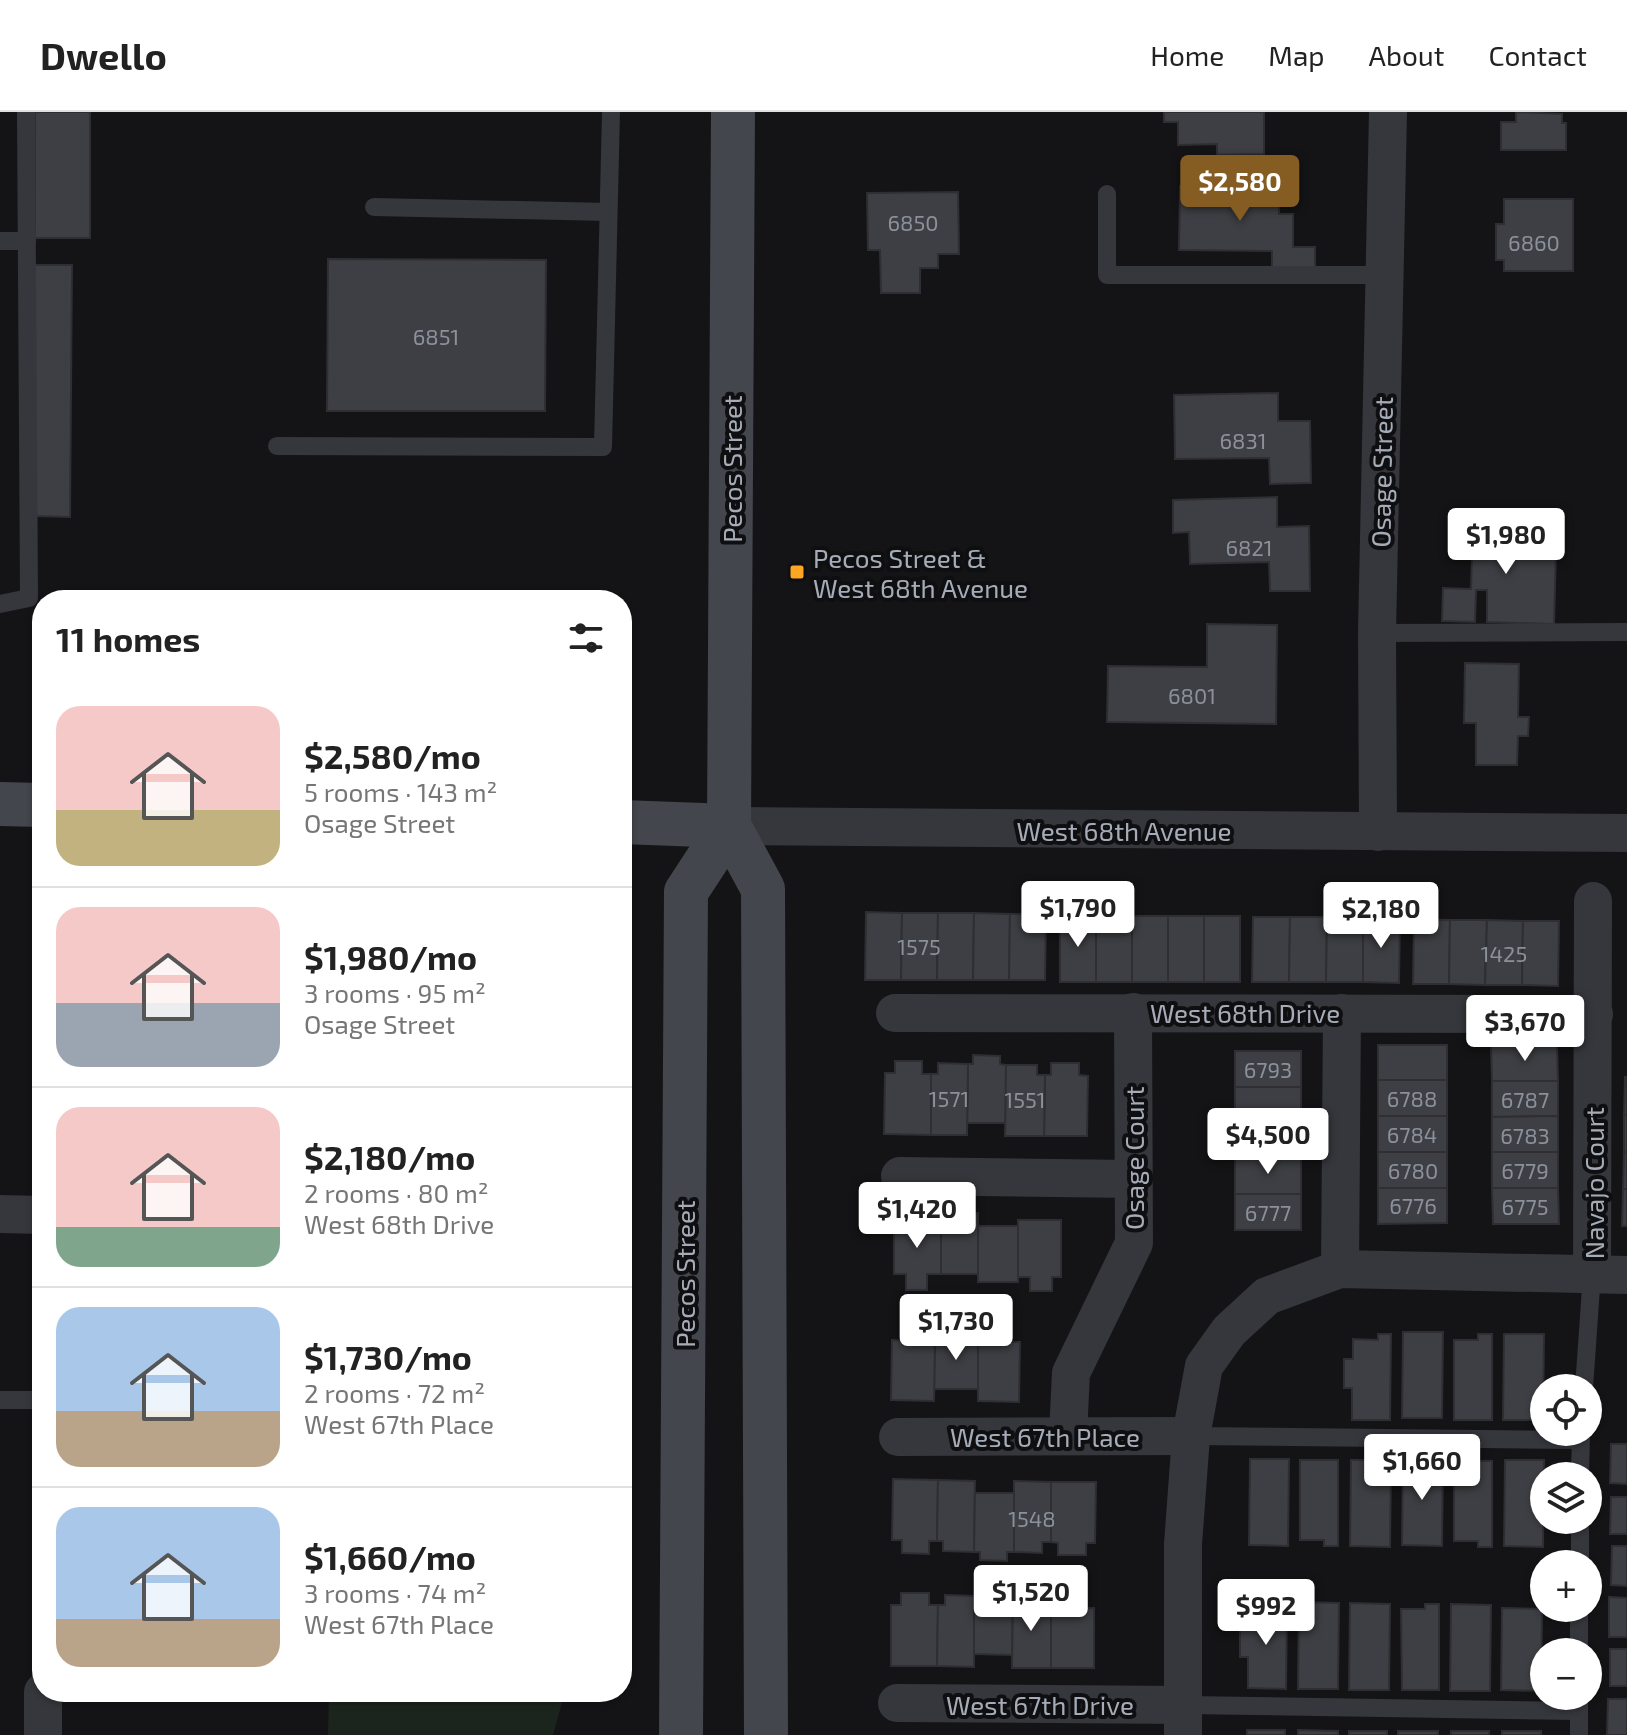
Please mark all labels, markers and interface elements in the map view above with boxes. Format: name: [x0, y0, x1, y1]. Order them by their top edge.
text: Dwello: [40, 32, 167, 78]
text: Home: [1150, 38, 1224, 72]
text: Map: [1268, 38, 1325, 72]
text: About: [1369, 38, 1444, 72]
text: Contact: [1488, 38, 1587, 72]
pin: $2,580: [1175, 155, 1305, 223]
text: $2,580: [1198, 165, 1282, 196]
house number: 6850: [888, 209, 939, 235]
house number: 6860: [1508, 229, 1560, 255]
house number: 6851: [413, 323, 459, 349]
street label: Pecos Street: [716, 395, 747, 543]
street label: Osage Street: [1364, 396, 1398, 548]
house number: 6831: [1220, 427, 1266, 453]
pin: $1,980: [1441, 508, 1571, 576]
text: $1,980: [1466, 518, 1546, 549]
house number: 6821: [1225, 534, 1273, 560]
place label: Pecos Street & West 68th Avenue: [813, 542, 1028, 603]
marker: Pecos Street & West 68th Avenue: [788, 563, 806, 581]
icon: filters: [564, 616, 608, 660]
text: 11 homes: [56, 618, 200, 659]
house number: 6801: [1168, 682, 1216, 708]
text: $2,580/mo: [304, 735, 481, 776]
icon: home: [120, 738, 216, 834]
text: 5 rooms · 143 m²: [304, 776, 497, 807]
text: Osage Street: [304, 807, 455, 838]
street label: West 68th Avenue: [1016, 815, 1232, 846]
pin: $1,790: [1013, 881, 1143, 949]
pin: $2,180: [1316, 882, 1446, 950]
text: $1,790: [1039, 891, 1117, 922]
text: $2,180: [1341, 892, 1421, 923]
house number: 1575: [897, 933, 941, 959]
text: $1,980/mo: [304, 936, 477, 977]
icon: home: [120, 939, 216, 1035]
house number: 1425: [1481, 940, 1527, 966]
text: 3 rooms · 95 m²: [304, 977, 486, 1008]
pin: $3,670: [1460, 995, 1590, 1063]
street label: West 68th Drive: [1150, 997, 1340, 1028]
text: $3,670: [1484, 1005, 1566, 1036]
text: Osage Street: [304, 1008, 455, 1039]
house number: 6793: [1244, 1056, 1292, 1082]
house number: 1571: [929, 1085, 969, 1111]
house number: 6788: [1387, 1085, 1437, 1111]
house number: 1551: [1004, 1086, 1046, 1112]
street label: Osage Court: [1118, 1086, 1149, 1230]
house number: 6787: [1501, 1086, 1549, 1112]
street label: Navajo Court: [1578, 1107, 1609, 1259]
pin: $4,500: [1203, 1108, 1333, 1176]
text: $4,500: [1225, 1118, 1311, 1149]
house number: 6784: [1387, 1121, 1437, 1147]
house number: 6783: [1500, 1122, 1550, 1148]
text: $2,180/mo: [304, 1136, 475, 1177]
icon: home: [120, 1139, 216, 1235]
house number: 6780: [1388, 1157, 1438, 1183]
house number: 6779: [1501, 1157, 1549, 1183]
text: 2 rooms · 80 m²: [304, 1177, 489, 1208]
pin: $1,420: [852, 1182, 982, 1250]
text: $1,420: [877, 1192, 957, 1223]
house number: 6776: [1389, 1192, 1437, 1218]
house number: 6775: [1502, 1193, 1548, 1219]
house number: 6777: [1245, 1199, 1291, 1225]
street label: Pecos Street: [669, 1200, 700, 1348]
text: West 68th Drive: [304, 1208, 494, 1239]
pin: $1,730: [891, 1294, 1021, 1362]
text: $1,730: [918, 1304, 994, 1335]
text: $1,730/mo: [304, 1336, 472, 1377]
icon: home: [120, 1339, 216, 1435]
map controls: [1530, 1374, 1602, 1710]
button: locate: [1530, 1374, 1602, 1446]
text: 2 rooms · 72 m²: [304, 1377, 485, 1408]
text: West 67th Place: [304, 1408, 494, 1439]
street label: West 67th Place: [950, 1421, 1140, 1452]
pin: $1,660: [1357, 1434, 1487, 1502]
text: $1,660: [1382, 1444, 1462, 1475]
button: layers: [1530, 1462, 1602, 1534]
house number: 1548: [1008, 1505, 1056, 1531]
text: $1,660/mo: [304, 1536, 476, 1577]
icon: home: [120, 1539, 216, 1635]
button: +: [1530, 1550, 1602, 1622]
pin: $1,520: [966, 1565, 1096, 1633]
text: $1,520: [992, 1575, 1070, 1606]
text: 3 rooms · 74 m²: [304, 1577, 486, 1608]
pin: $992: [1219, 1579, 1313, 1647]
text: $992: [1236, 1589, 1296, 1620]
text: West 67th Place: [304, 1608, 494, 1639]
button: −: [1530, 1638, 1602, 1710]
street label: West 67th Drive: [946, 1689, 1134, 1720]

